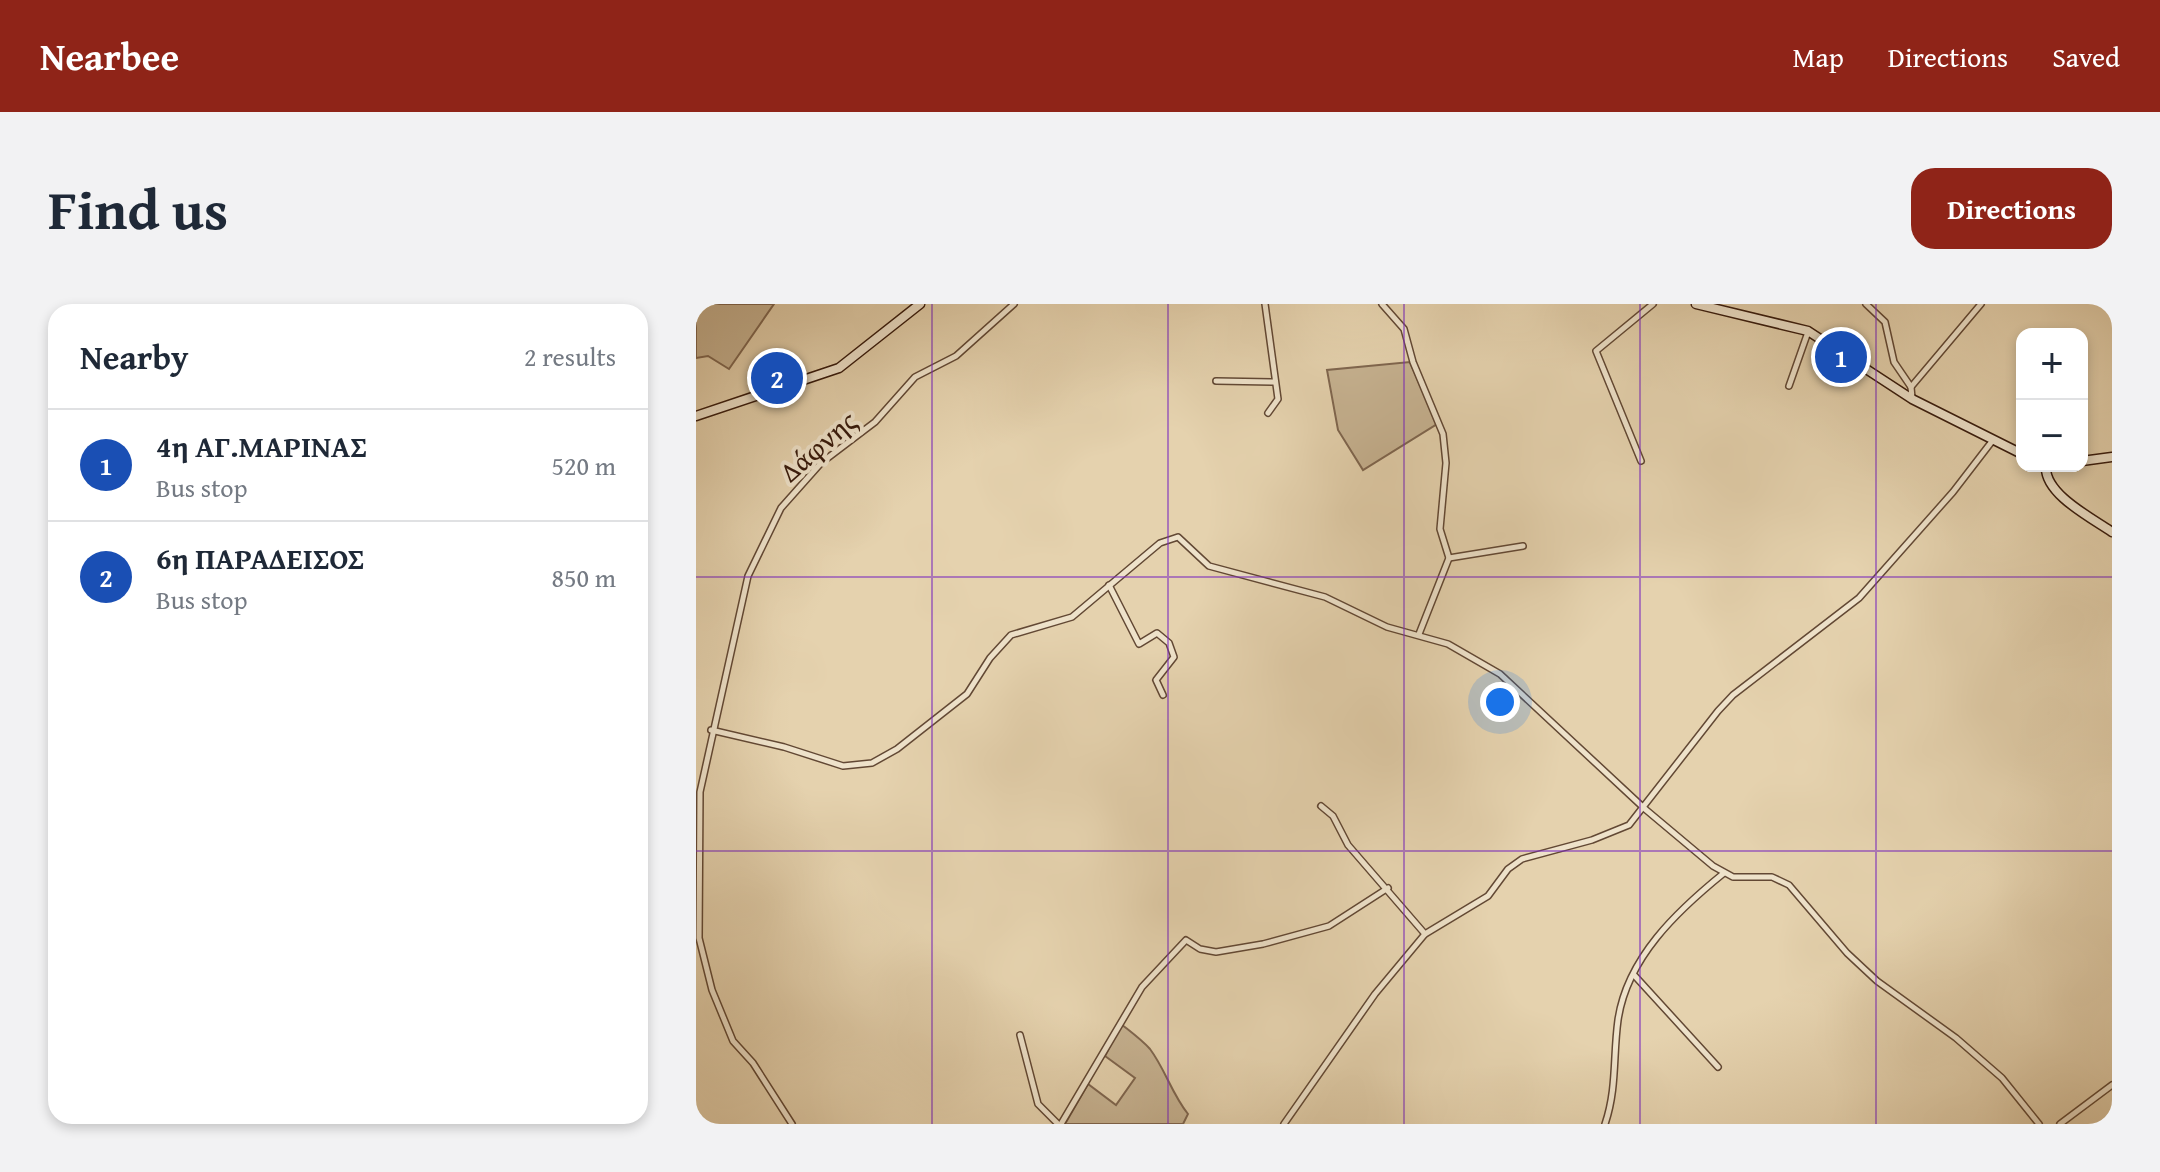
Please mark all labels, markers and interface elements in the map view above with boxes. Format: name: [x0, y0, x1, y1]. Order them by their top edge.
text: Nearbee: [40, 28, 179, 84]
text: Map: [1792, 36, 1844, 77]
text: Directions: [1888, 36, 2008, 77]
text: Saved: [2052, 36, 2120, 77]
text: Find us: [48, 167, 228, 250]
button: Directions: [1911, 168, 2112, 249]
pin: 1: [1815, 327, 1867, 387]
map controls: [2016, 328, 2088, 472]
button: +: [2016, 328, 2088, 400]
text: Nearby: [80, 332, 189, 381]
text: 2 results: [524, 337, 616, 376]
pin: 2: [751, 348, 803, 408]
street label: Δάφνης: [770, 400, 866, 491]
button: −: [2016, 400, 2088, 472]
text: 4η ΑΓ.ΜΑΡΙΝΑΣ: [156, 424, 367, 468]
text: 1: [99, 446, 113, 485]
text: 520 m: [551, 446, 616, 485]
text: Bus stop: [156, 468, 248, 507]
text: 6η ΠΑΡΑΔΕΙΣΟΣ: [156, 536, 364, 580]
text: 2: [99, 558, 113, 597]
text: 850 m: [551, 558, 616, 597]
text: Bus stop: [156, 580, 248, 619]
your location: [1480, 682, 1520, 722]

